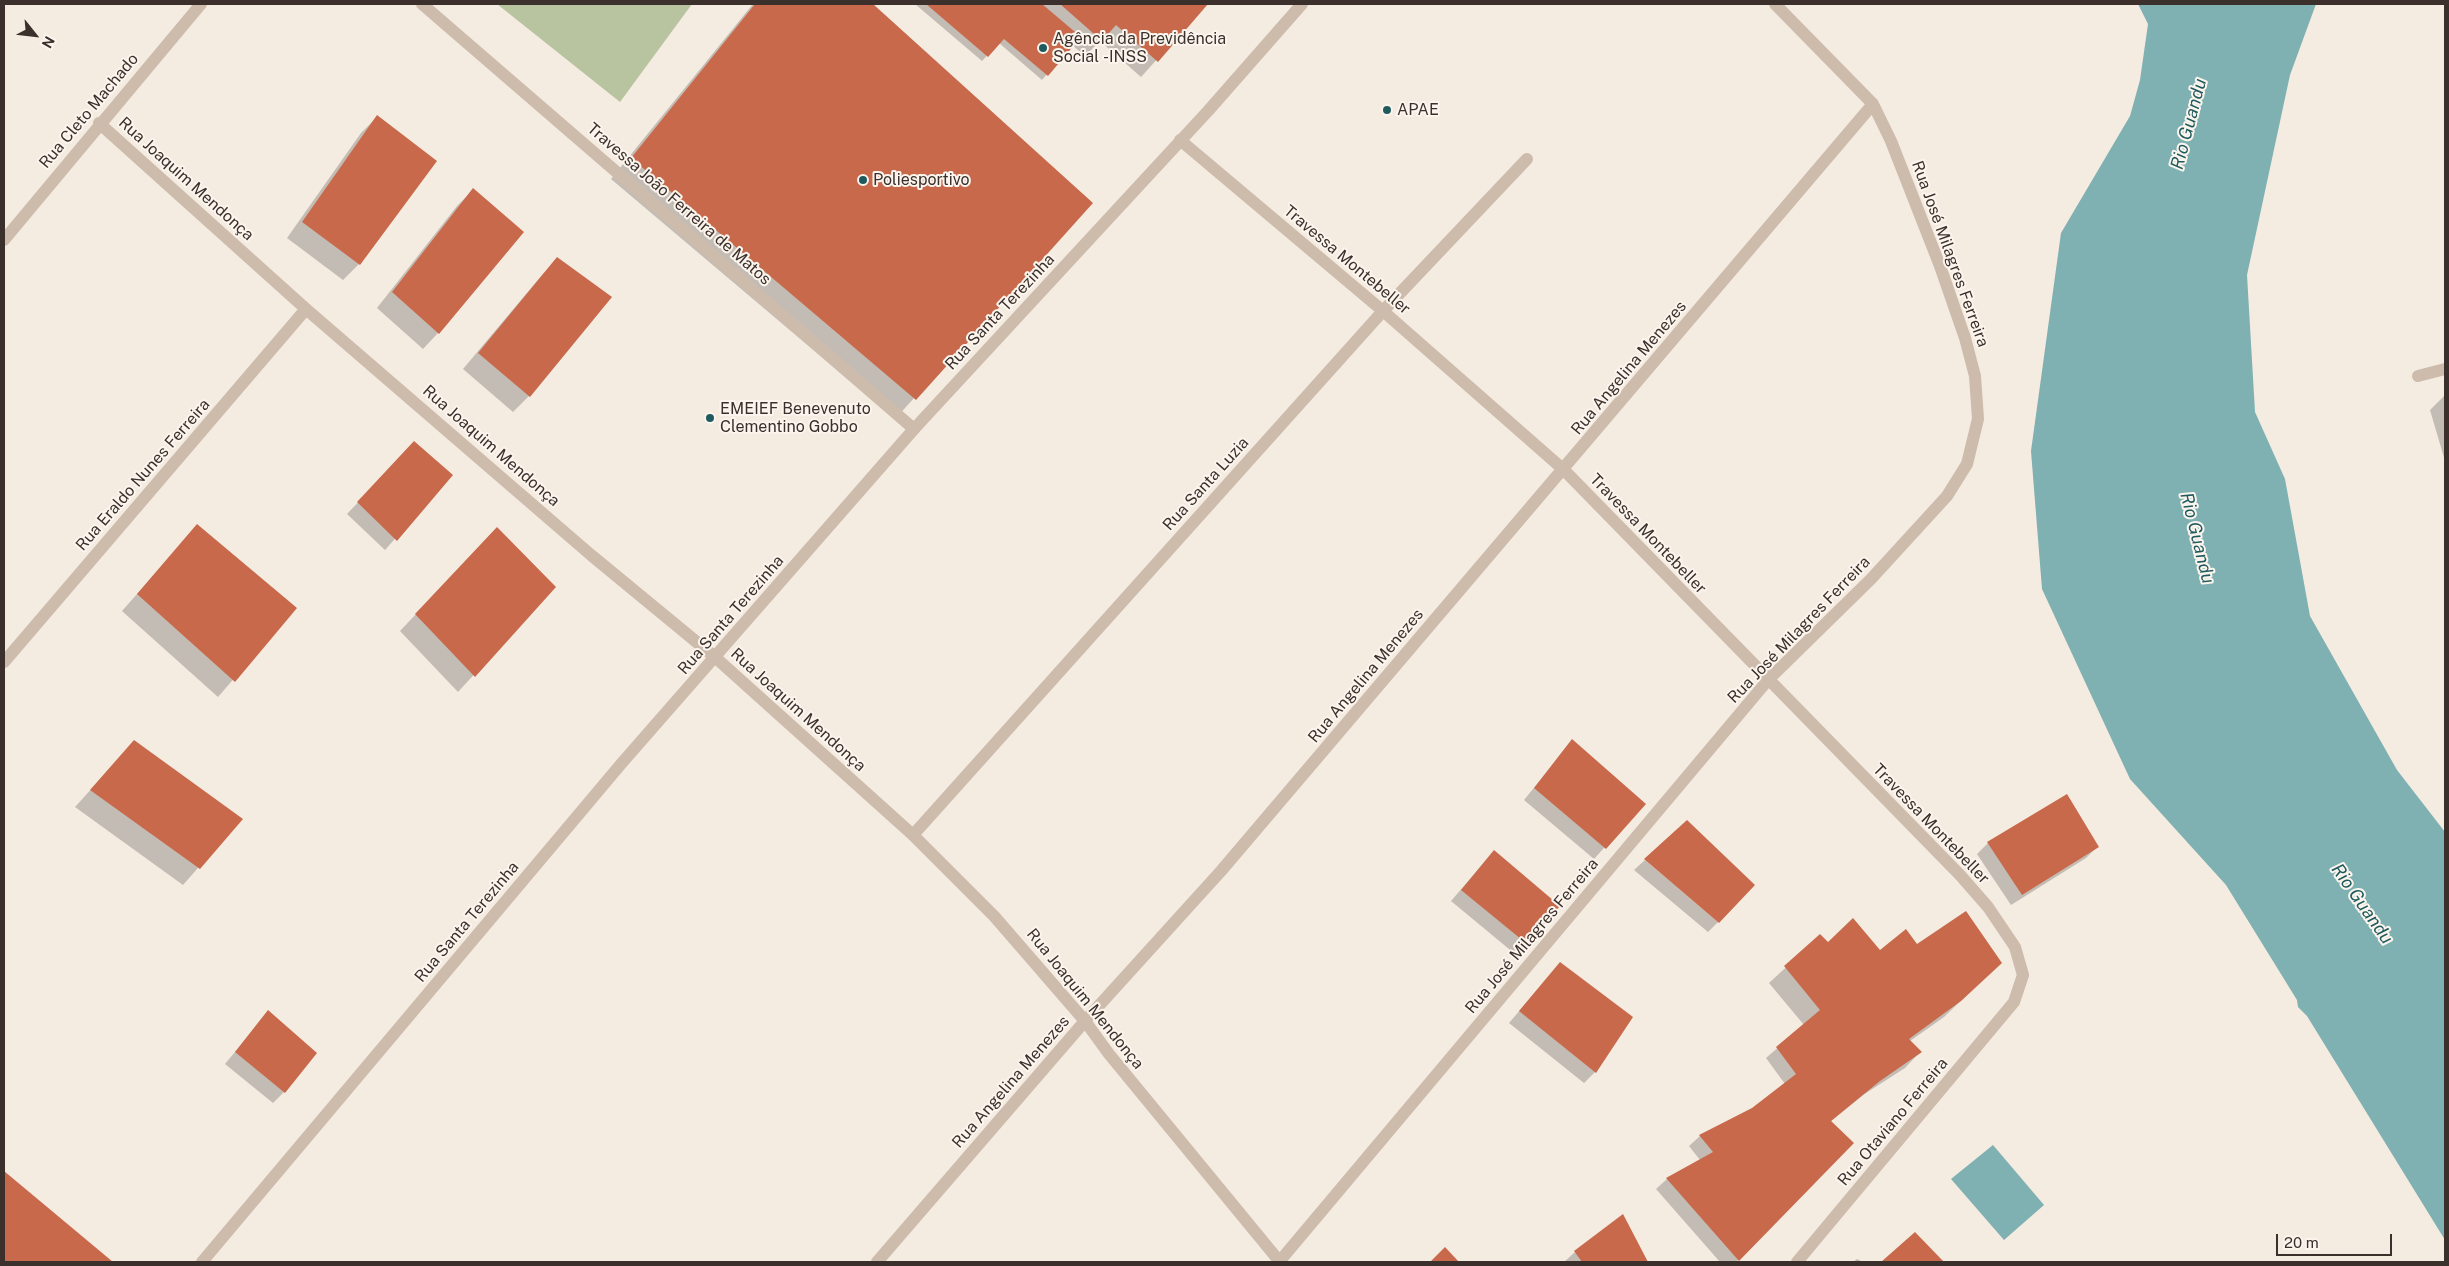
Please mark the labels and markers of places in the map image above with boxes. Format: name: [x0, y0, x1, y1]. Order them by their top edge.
place label: Agência da Previdência Social -INSS: [1053, 29, 1226, 67]
marker: Agência da Previdência Social -INSS: [1037, 42, 1049, 54]
place label: APAE: [1397, 100, 1439, 120]
marker: APAE: [1381, 104, 1393, 116]
place label: Poliesportivo: [873, 170, 970, 190]
marker: Poliesportivo: [857, 174, 869, 186]
place label: EMEIEF Benevenuto Clementino Gobbo: [720, 399, 871, 437]
marker: EMEIEF Benevenuto Clementino Gobbo: [704, 412, 716, 424]

